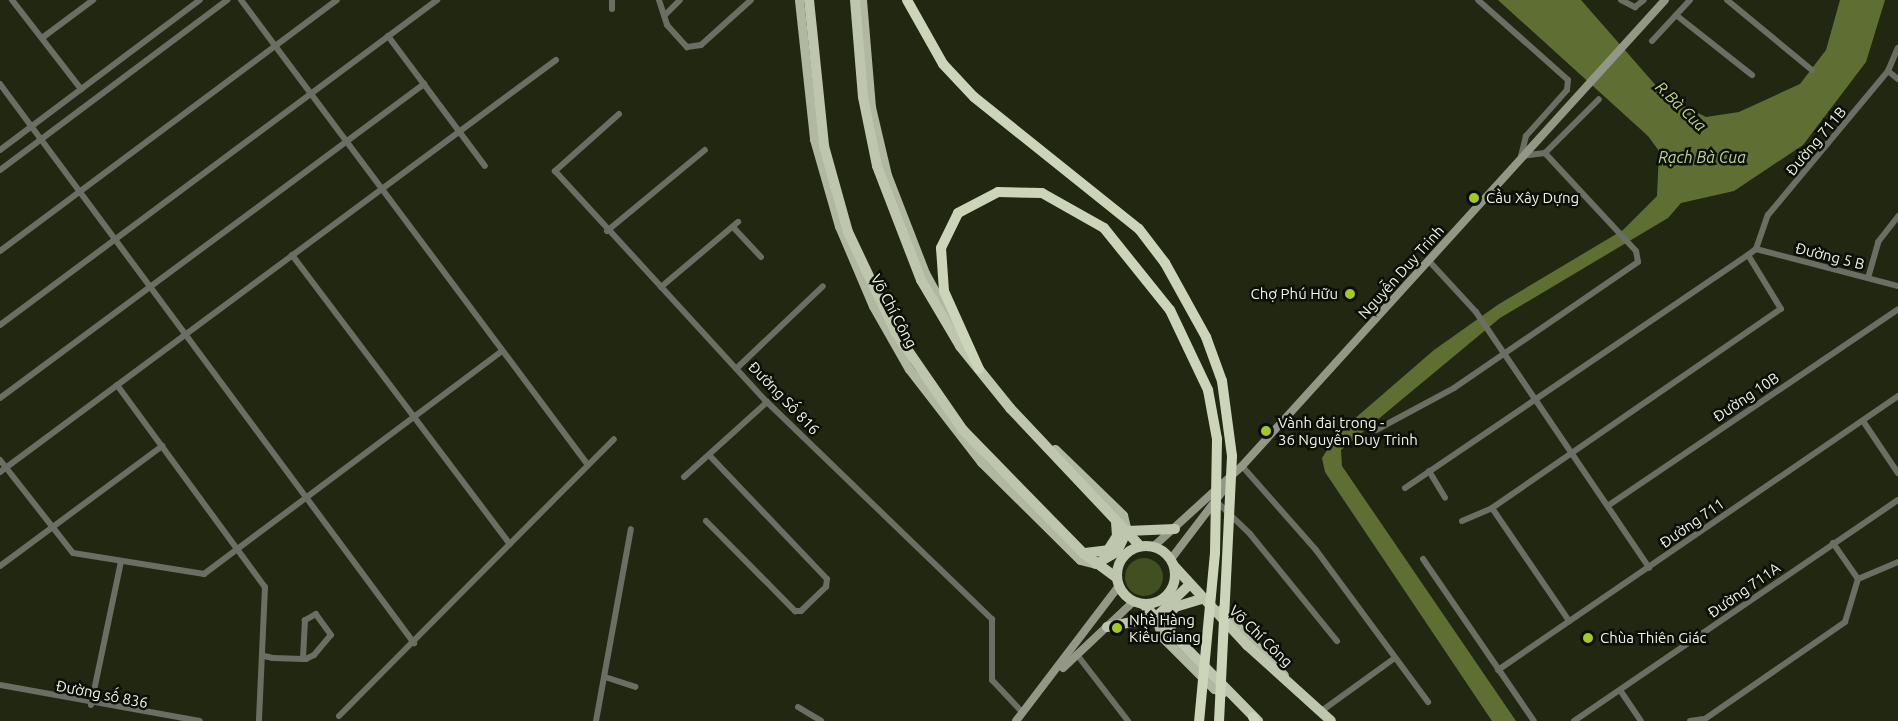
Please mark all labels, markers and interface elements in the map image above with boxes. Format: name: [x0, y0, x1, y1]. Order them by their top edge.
water label: R.Bà Cua: [1652, 77, 1710, 135]
street label: Đường 711B: [1782, 103, 1850, 179]
water label: Rạch Bà Cua: [1658, 147, 1746, 167]
place label: Cầu Xây Dựng: [1486, 189, 1579, 207]
marker: Cầu Xây Dựng: [1467, 191, 1481, 205]
street label: Nguyễn Duy Trinh: [1354, 222, 1448, 322]
street label: Đường 5 B: [1794, 239, 1866, 273]
street label: Võ Chí Công: [867, 271, 921, 351]
place label: Chợ Phú Hữu: [1251, 285, 1338, 303]
marker: Chợ Phú Hữu: [1343, 287, 1357, 301]
street label: Đường Số 816: [745, 358, 823, 438]
street label: Đường 10B: [1710, 368, 1782, 426]
place label: Vành đai trong - 36 Nguyễn Duy Trinh: [1278, 413, 1418, 448]
marker: Vành đai trong - 36 Nguyễn Duy Trinh: [1259, 424, 1273, 438]
street label: Đường 711: [1656, 494, 1728, 552]
street label: Đường 711A: [1704, 558, 1784, 622]
street label: Võ Chí Công: [1226, 601, 1296, 671]
place label: Nhà Hàng Kiều Giang: [1129, 610, 1201, 645]
marker: Nhà Hàng Kiều Giang: [1110, 621, 1124, 635]
place label: Chùa Thiên Giác: [1600, 629, 1707, 647]
marker: Chùa Thiên Giác: [1581, 631, 1595, 645]
street label: Đường số 836: [55, 676, 149, 712]

